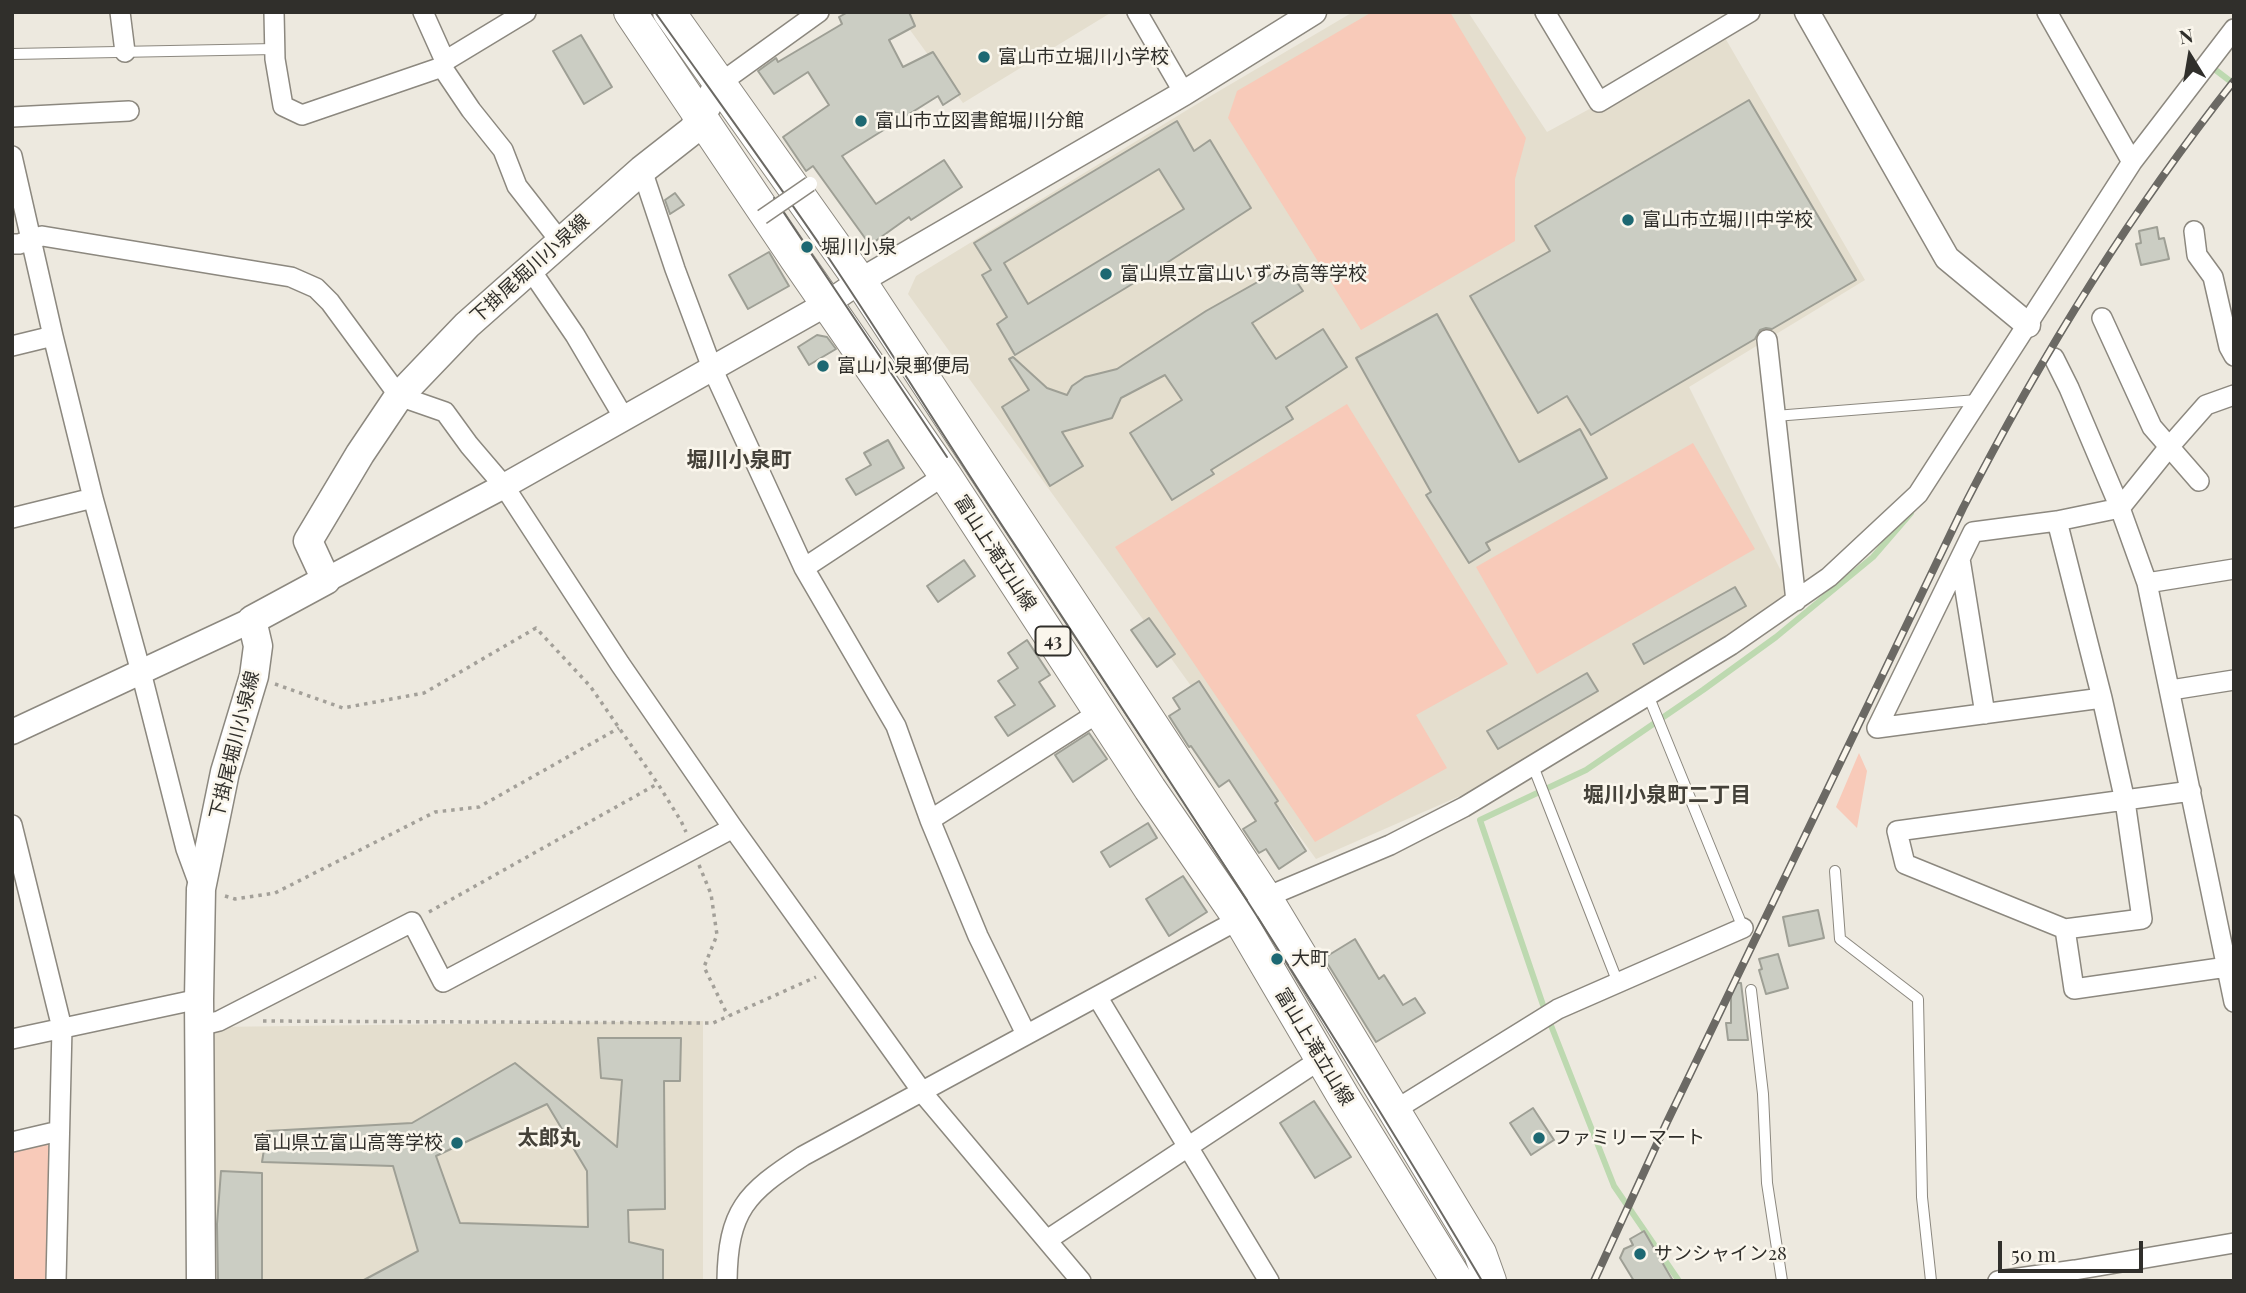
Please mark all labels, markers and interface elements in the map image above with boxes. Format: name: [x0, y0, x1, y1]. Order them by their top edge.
north arrow: [2155, 21, 2225, 91]
text: N: [2177, 21, 2195, 49]
place label: 富山市立堀川小学校: [998, 46, 1169, 68]
marker: 富山市立堀川小学校: [976, 49, 992, 65]
place label: 富山市立図書館堀川分館: [875, 110, 1084, 132]
marker: 富山市立図書館堀川分館: [853, 113, 869, 129]
place label: 富山市立堀川中学校: [1642, 209, 1813, 231]
street label: 下掛尾堀川小泉線: [466, 210, 594, 328]
marker: 富山市立堀川中学校: [1620, 212, 1636, 228]
place label: 堀川小泉: [821, 236, 897, 258]
marker: 堀川小泉: [799, 239, 815, 255]
place label: 富山県立富山いずみ高等学校: [1120, 263, 1367, 285]
marker: 富山県立富山いずみ高等学校: [1098, 266, 1114, 282]
place label: 富山小泉郵便局: [837, 355, 970, 377]
marker: 富山小泉郵便局: [815, 358, 831, 374]
district label: 堀川小泉町: [687, 447, 791, 473]
street label: 富山上滝立山線: [949, 491, 1041, 615]
road number: 43: [1036, 626, 1070, 656]
street label: 下掛尾堀川小泉線: [206, 668, 264, 822]
district label: 堀川小泉町二丁目: [1583, 782, 1751, 808]
place label: 大町: [1291, 948, 1329, 970]
marker: 大町: [1269, 951, 1285, 967]
street label: 富山上滝立山線: [1270, 984, 1358, 1110]
district label: 太郎丸: [518, 1125, 580, 1151]
place label: ファミリーマート: [1553, 1127, 1705, 1149]
marker: ファミリーマート: [1531, 1130, 1547, 1146]
place label: 富山県立富山高等学校: [253, 1132, 443, 1154]
marker: 富山県立富山高等学校: [449, 1135, 465, 1151]
scale bar: [2001, 1226, 2146, 1270]
text: 50 m: [2011, 1239, 2056, 1267]
place label: サンシャイン28: [1654, 1243, 1787, 1265]
marker: サンシャイン28: [1632, 1246, 1648, 1262]

